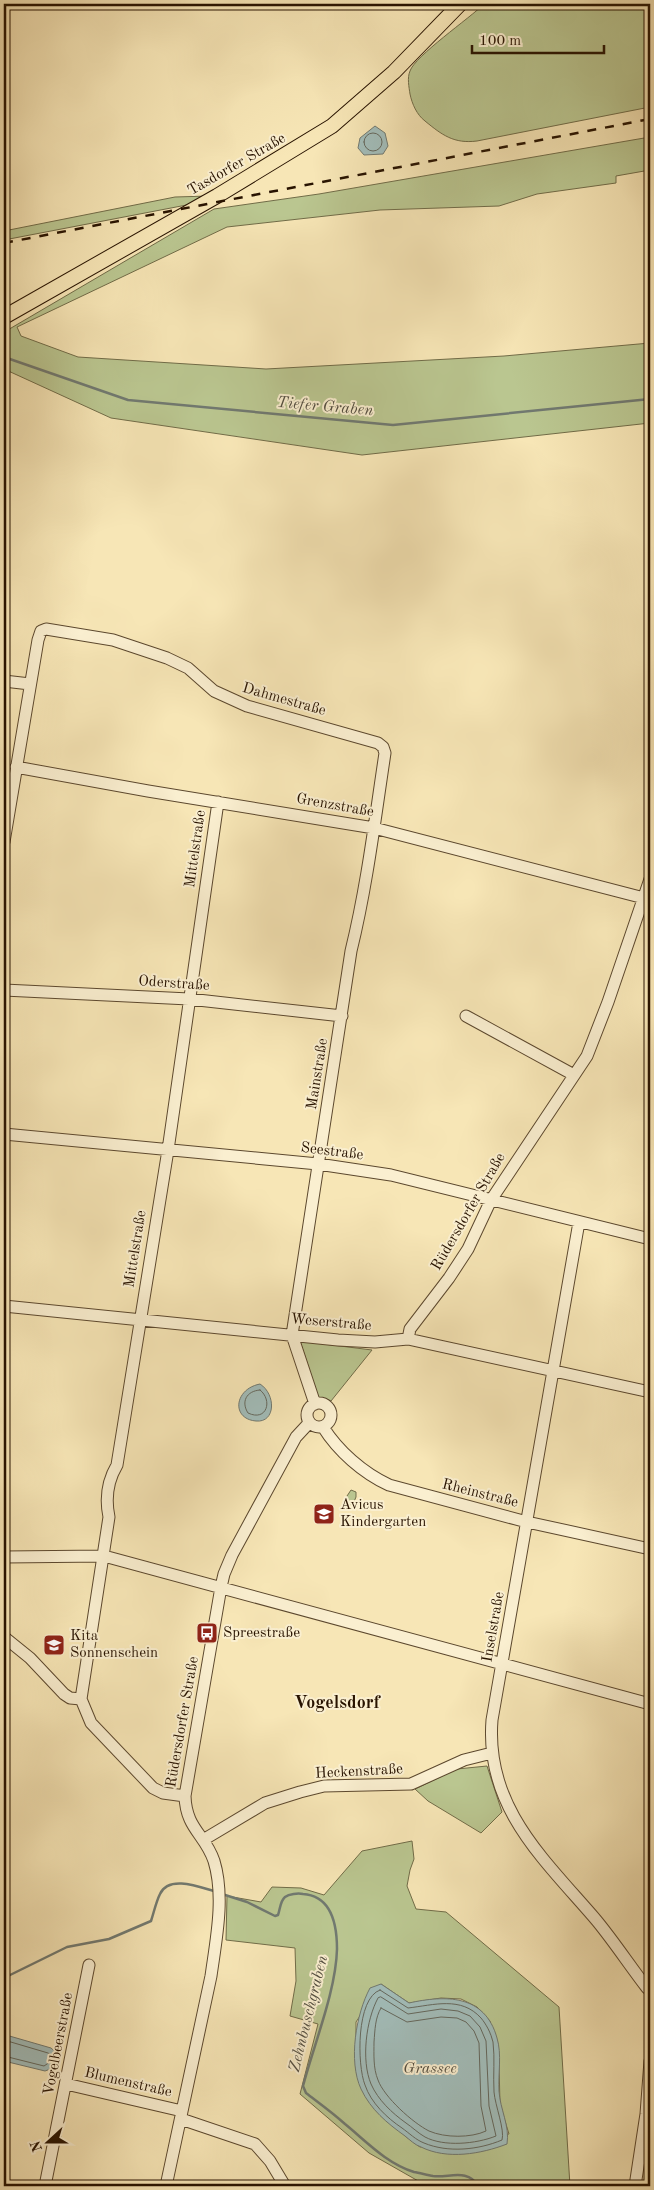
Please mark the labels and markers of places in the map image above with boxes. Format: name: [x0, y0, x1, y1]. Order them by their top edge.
place label: Avicus Kindergarten: [340, 1498, 426, 1530]
school or university icon: Avicus Kindergarten: [312, 1502, 336, 1526]
bus stop icon: Spreestraße: [195, 1621, 219, 1645]
place label: Spreestraße: [223, 1626, 300, 1641]
place label: Kita Sonnenschein: [70, 1629, 158, 1661]
school or university icon: Kita Sonnenschein: [42, 1633, 66, 1657]

